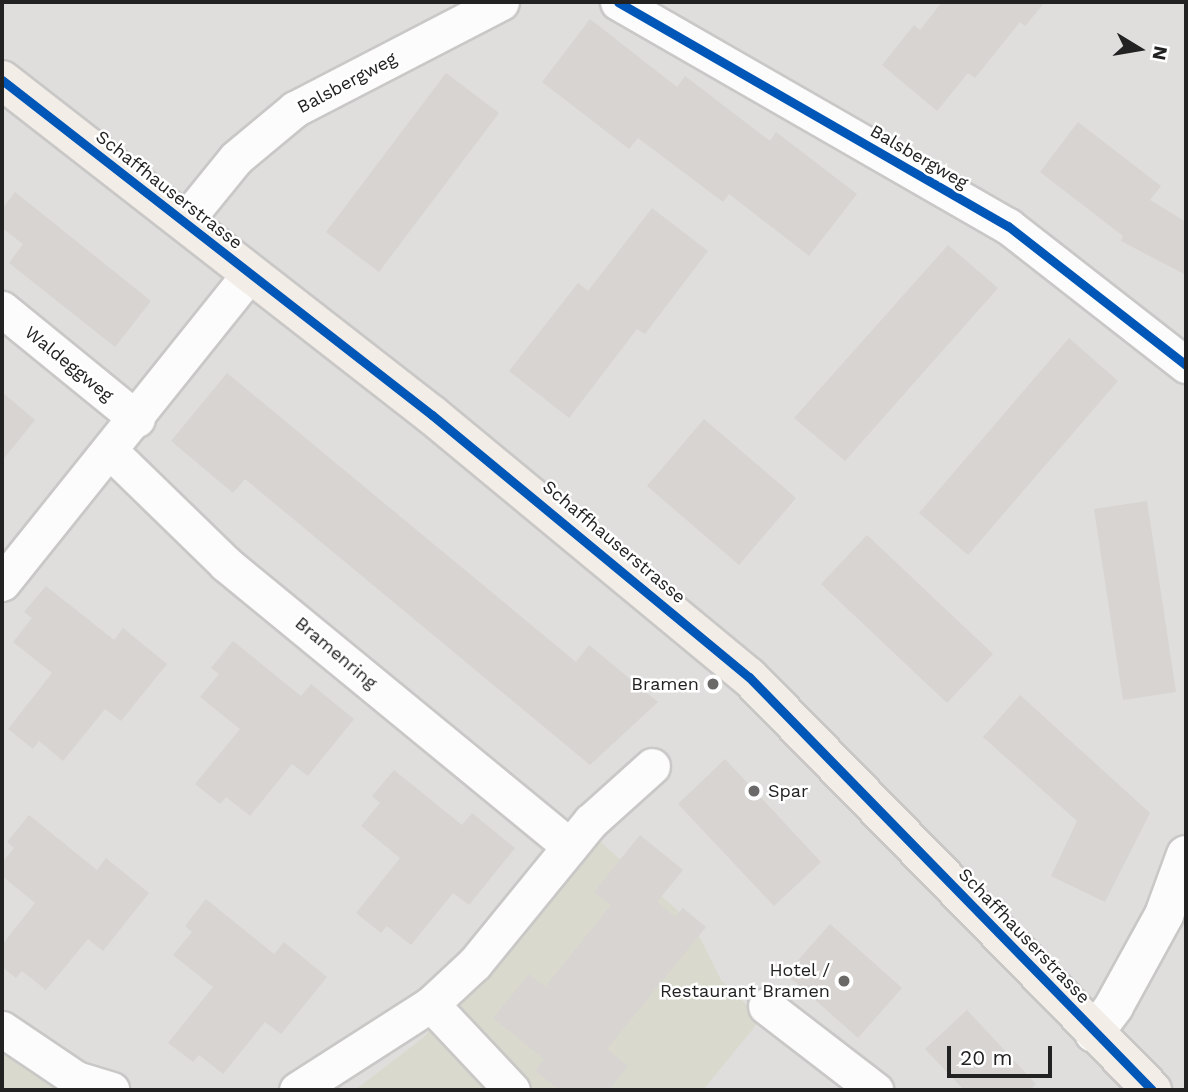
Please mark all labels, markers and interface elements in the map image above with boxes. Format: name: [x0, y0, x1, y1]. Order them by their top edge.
north arrow: [1104, 14, 1174, 84]
text: N: [1147, 44, 1173, 62]
street label: Balsbergweg: [294, 48, 400, 118]
street label: Balsbergweg: [866, 120, 972, 194]
street label: Schaffhauserstrasse: [91, 126, 247, 254]
street label: Waldeggweg: [20, 322, 118, 406]
street label: Schaffhauserstrasse: [538, 476, 690, 608]
street label: Bramenring: [291, 612, 381, 694]
place label: Bramen: [631, 673, 699, 695]
marker: Bramen: [705, 676, 721, 692]
place label: Spar: [768, 780, 808, 802]
marker: Spar: [746, 783, 762, 799]
street label: Schaffhauserstrasse: [954, 864, 1094, 1008]
place label: Hotel / Restaurant Bramen: [660, 960, 830, 1002]
marker: Hotel / Restaurant Bramen: [836, 973, 852, 989]
scale bar: [950, 1032, 1055, 1076]
text: 20 m: [960, 1045, 1012, 1070]

